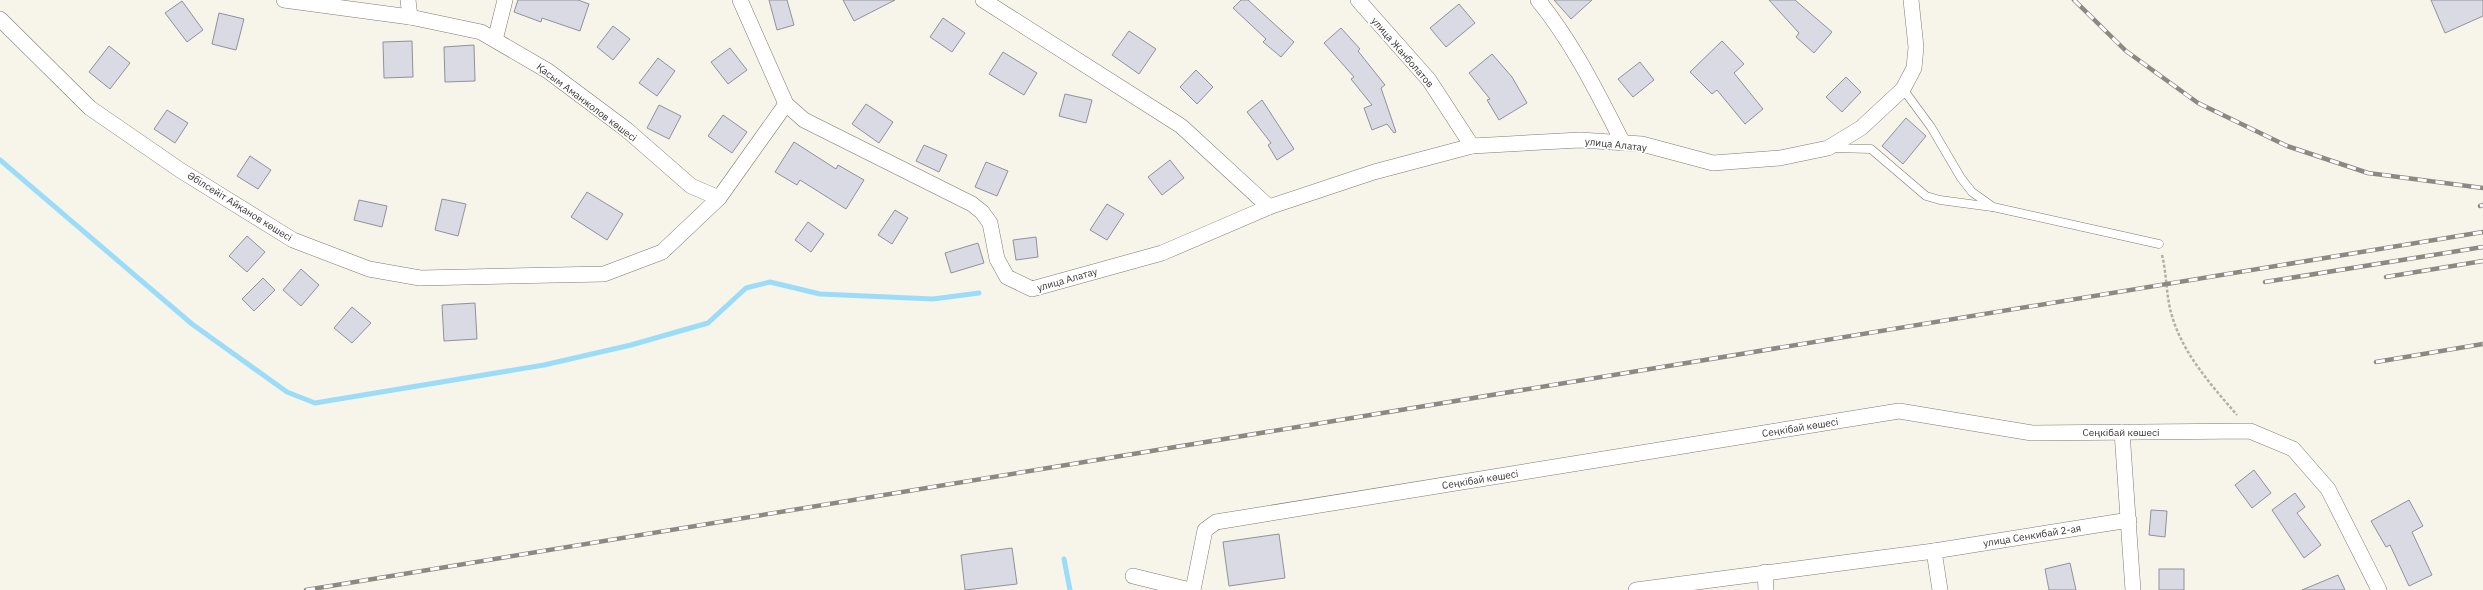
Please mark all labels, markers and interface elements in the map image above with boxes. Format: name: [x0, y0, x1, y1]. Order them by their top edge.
street label: улица Жанболатов: [1369, 15, 1437, 90]
street label: Қасым Аманжолов көшесі: [534, 60, 639, 144]
street label: улица Алатау: [1584, 135, 1648, 154]
street label: Әбілсейіт Айқанов көшесі: [185, 169, 295, 244]
street label: улица Алатау: [1035, 265, 1099, 294]
street label: Сеңкібай көшесі: [1761, 415, 1839, 440]
street label: Сеңкібай көшесі: [2082, 426, 2160, 439]
street label: Сеңкібай көшесі: [1441, 467, 1519, 492]
street label: улица Сенкибай 2-ая: [1982, 521, 2082, 550]

